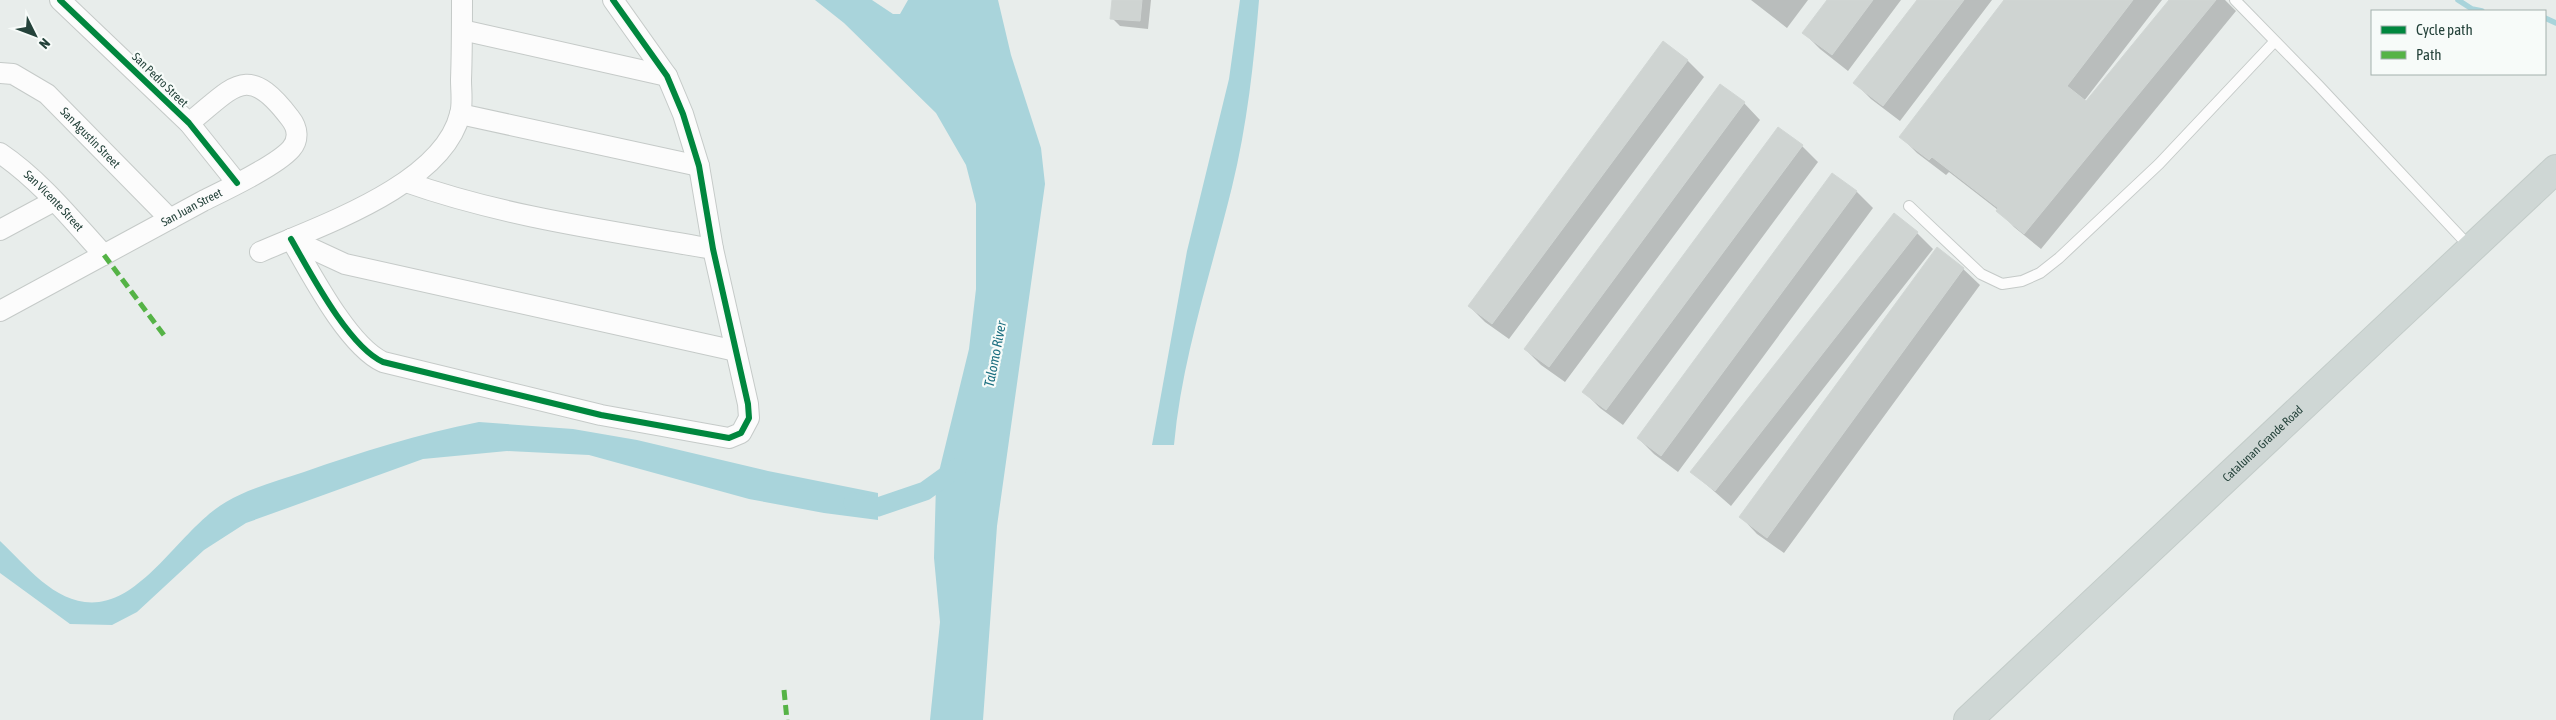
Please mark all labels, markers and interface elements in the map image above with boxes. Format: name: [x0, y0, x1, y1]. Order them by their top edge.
north arrow: [10, 10, 60, 60]
legend: [2371, 10, 2546, 75]
text: Cycle path: [2416, 21, 2473, 38]
text: N: [36, 35, 53, 52]
text: Path: [2416, 46, 2442, 63]
street label: San Pedro Street: [129, 50, 191, 110]
street label: San Agustin Street: [57, 105, 123, 171]
street label: San Vicente Street: [21, 167, 87, 234]
street label: San Juan Street: [159, 185, 225, 229]
water label: Talomo River: [981, 319, 1009, 388]
street label: Catalunan Grande Road: [2220, 403, 2306, 485]

